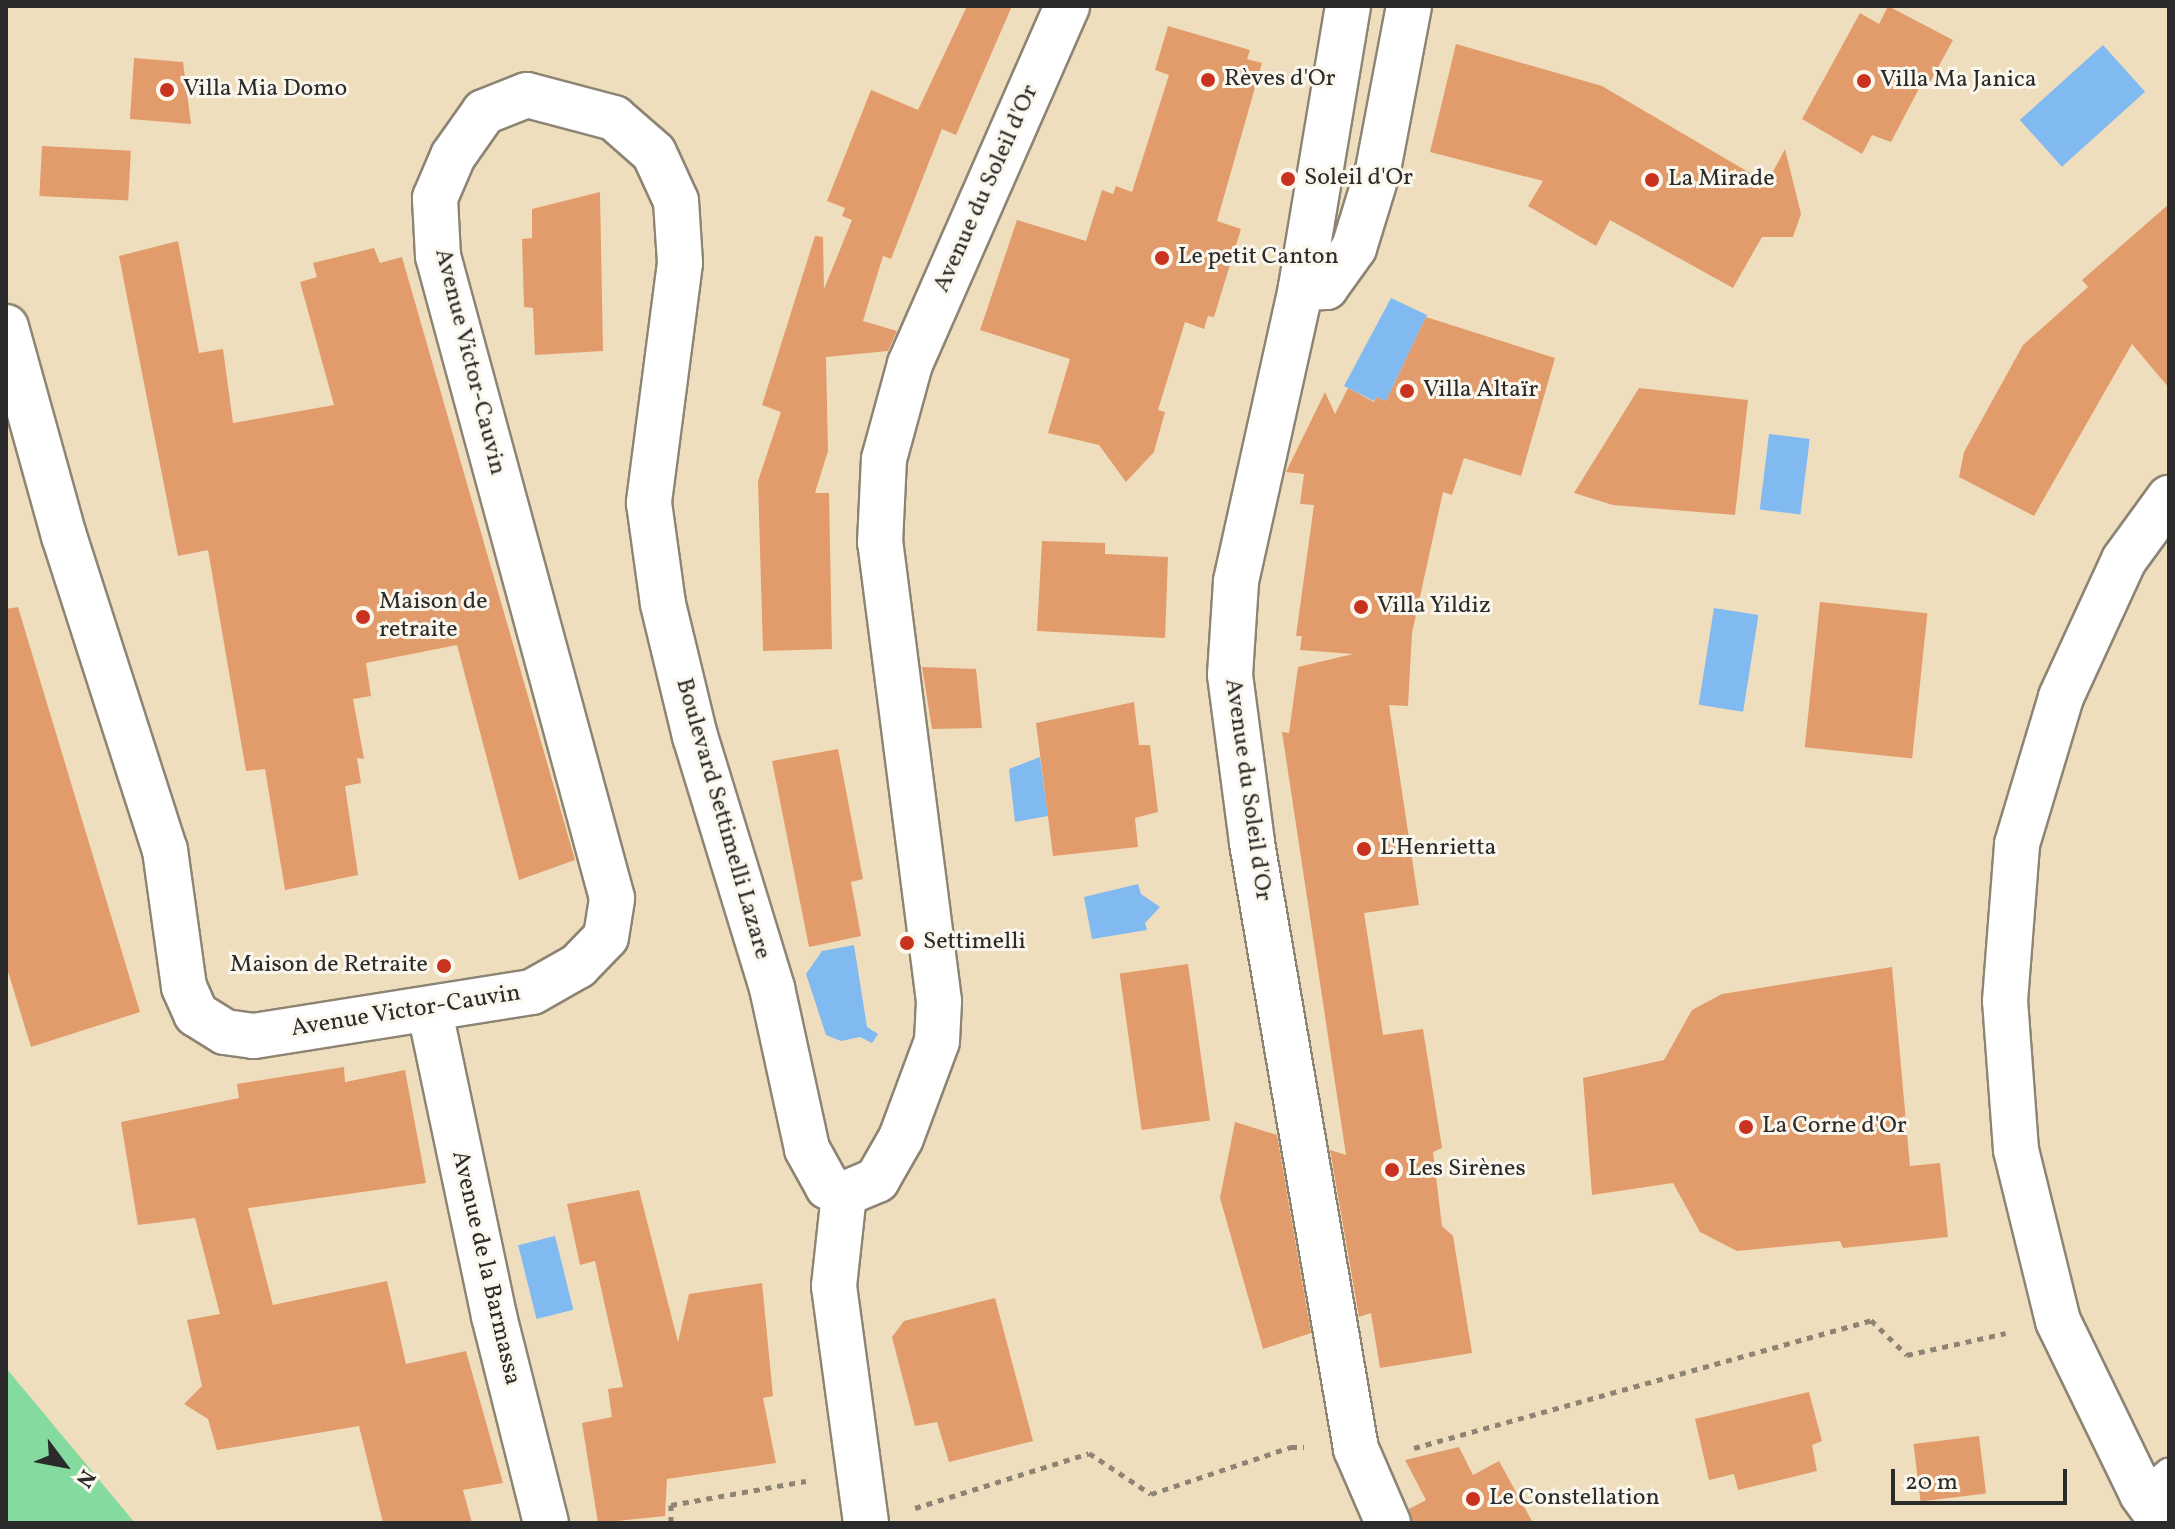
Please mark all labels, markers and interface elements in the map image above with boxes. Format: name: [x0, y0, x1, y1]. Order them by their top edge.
place label: Rèves d'Or: [1224, 66, 1336, 94]
place label: Villa Ma Janica: [1880, 67, 2037, 95]
marker: Rèves d'Or: [1199, 71, 1217, 89]
marker: Villa Ma Janica: [1855, 72, 1873, 90]
place label: Villa Mia Domo: [183, 76, 347, 104]
marker: Villa Mia Domo: [158, 81, 176, 99]
street label: Avenue du Soleil d'Or: [928, 81, 1046, 297]
place label: Soleil d'Or: [1304, 165, 1413, 193]
place label: La Mirade: [1668, 166, 1775, 194]
marker: Soleil d'Or: [1279, 170, 1297, 188]
marker: La Mirade: [1643, 171, 1661, 189]
place label: Le petit Canton: [1178, 244, 1339, 272]
street label: Avenue Victor-Cauvin: [427, 246, 511, 478]
marker: Le petit Canton: [1153, 249, 1171, 267]
place label: Villa Altaïr: [1423, 377, 1538, 405]
marker: Villa Altaïr: [1398, 382, 1416, 400]
place label: Maison de retraite: [379, 589, 488, 645]
place label: Villa Yildiz: [1377, 593, 1491, 621]
marker: Villa Yildiz: [1352, 598, 1370, 616]
marker: Maison de retraite: [354, 608, 372, 626]
street label: Boulevard Settimelli Lazare: [668, 675, 776, 963]
street label: Avenue du Soleil d'Or: [1217, 677, 1277, 903]
place label: L'Henrietta: [1380, 835, 1497, 863]
marker: L'Henrietta: [1355, 840, 1373, 858]
place label: Settimelli: [923, 929, 1026, 957]
marker: Settimelli: [898, 934, 916, 952]
place label: Maison de Retraite: [230, 952, 428, 980]
marker: Maison de Retraite: [435, 957, 453, 975]
street label: Avenue Victor-Cauvin: [289, 980, 523, 1044]
place label: La Corne d'Or: [1762, 1113, 1907, 1141]
marker: La Corne d'Or: [1737, 1118, 1755, 1136]
street label: Avenue de la Barmassa: [444, 1148, 526, 1388]
place label: Les Sirènes: [1408, 1156, 1526, 1184]
marker: Les Sirènes: [1383, 1161, 1401, 1179]
north arrow: [24, 1425, 104, 1505]
scale bar: [1895, 1453, 2071, 1503]
text: N: [67, 1463, 102, 1493]
text: 20 m: [1905, 1466, 1958, 1500]
place label: Le Constellation: [1489, 1485, 1660, 1513]
marker: Le Constellation: [1464, 1490, 1482, 1508]

